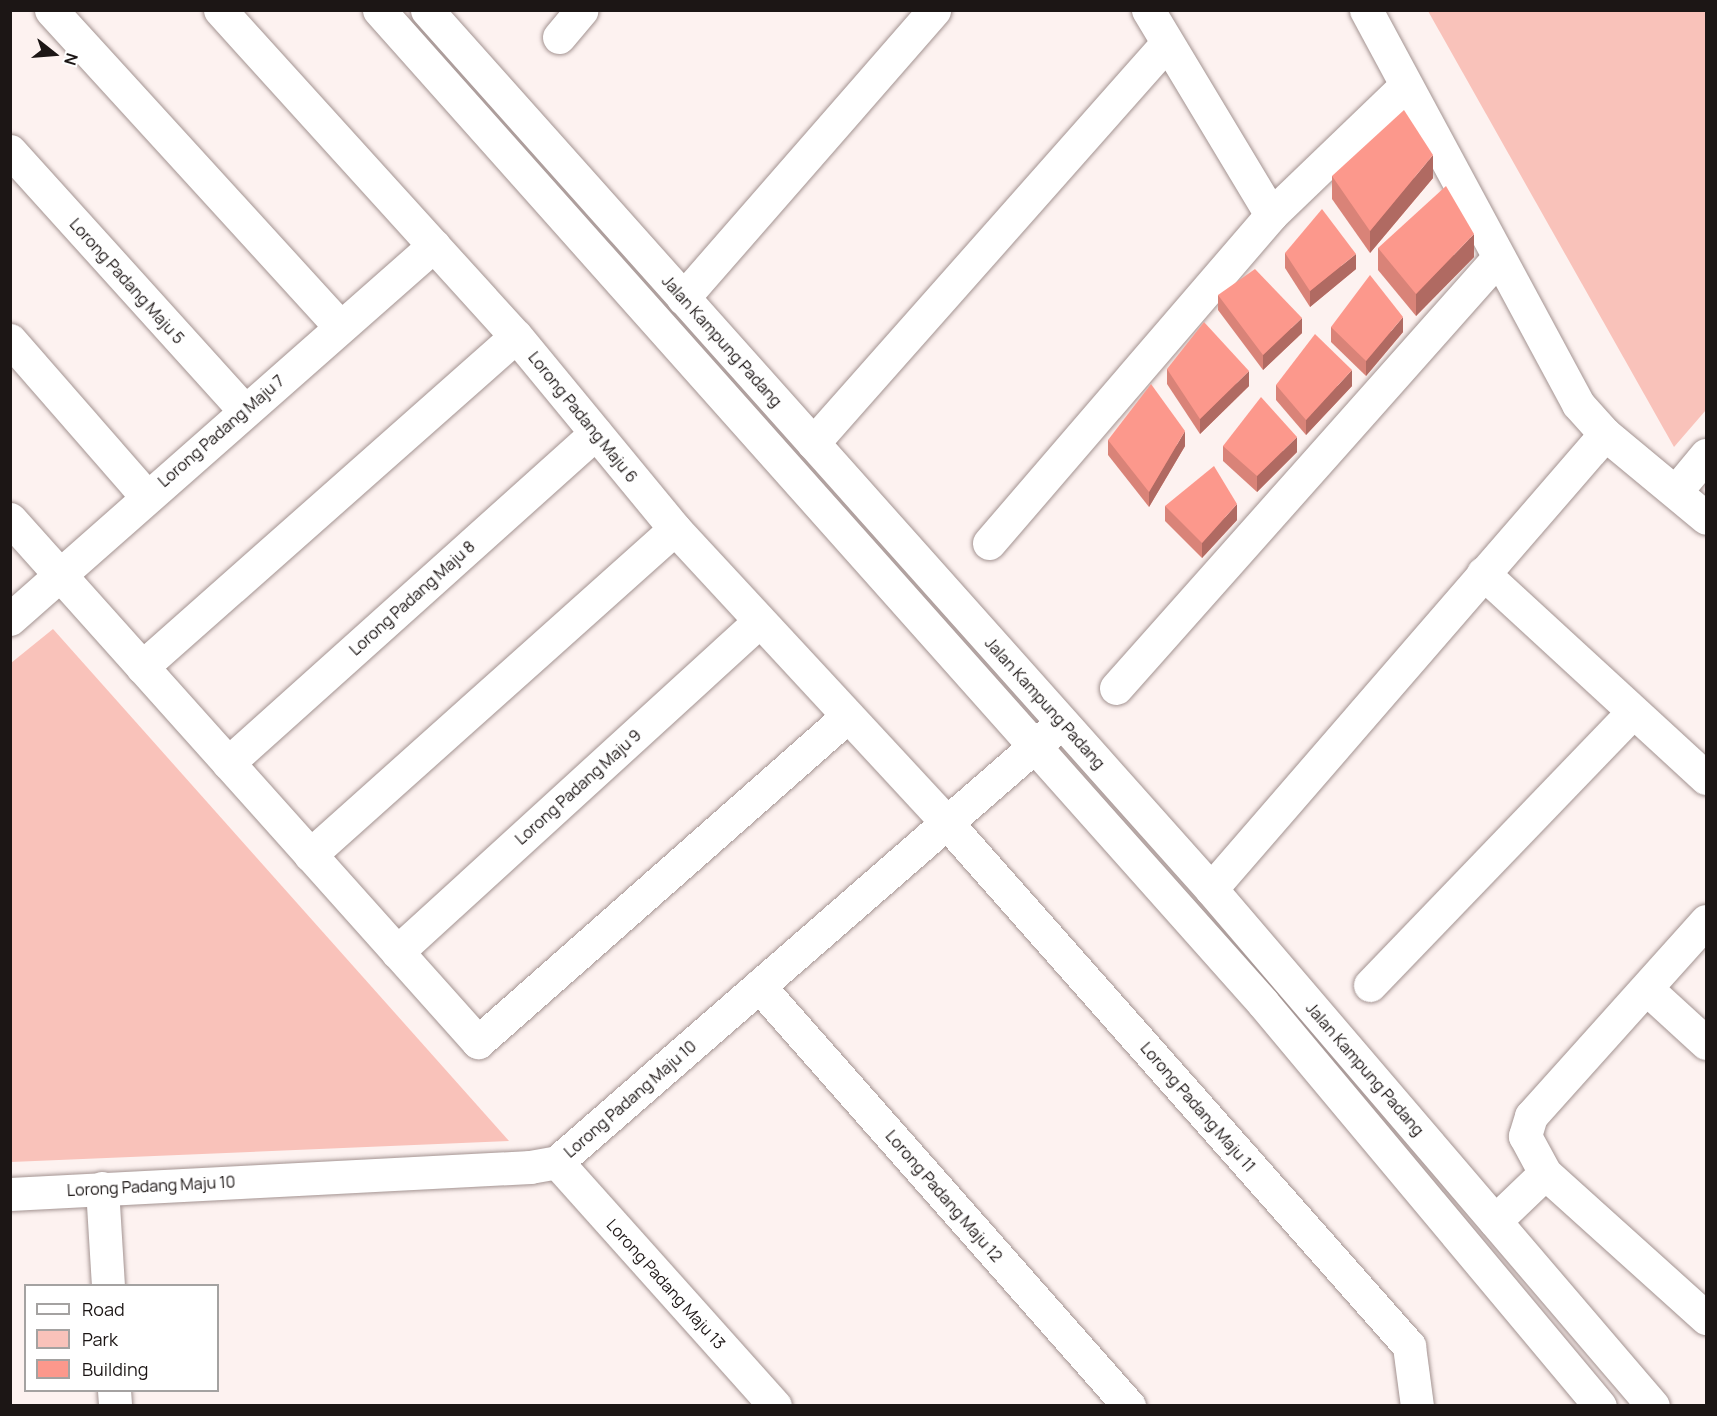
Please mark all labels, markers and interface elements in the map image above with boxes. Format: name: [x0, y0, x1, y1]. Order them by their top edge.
north arrow: [24, 24, 84, 84]
text: N: [59, 51, 83, 68]
street label: Lorong Padang Maju 5: [66, 214, 188, 348]
street label: Jalan Kampung Padang: [658, 271, 786, 411]
street label: Lorong Padang Maju 6: [524, 348, 642, 486]
street label: Lorong Padang Maju 7: [154, 371, 288, 491]
street label: Lorong Padang Maju 8: [345, 537, 479, 659]
street label: Jalan Kampung Padang: [981, 633, 1109, 773]
street label: Lorong Padang Maju 9: [511, 725, 645, 849]
street label: Jalan Kampung Padang: [1302, 998, 1428, 1140]
street label: Lorong Padang Maju 10: [560, 1036, 700, 1162]
street label: Lorong Padang Maju 11: [1137, 1038, 1259, 1176]
street label: Lorong Padang Maju 12: [882, 1126, 1006, 1266]
street label: Lorong Padang Maju 10: [66, 1172, 236, 1200]
street label: Lorong Padang Maju 13: [603, 1215, 729, 1353]
legend: [24, 1284, 219, 1392]
text: Road: [82, 1297, 125, 1321]
text: Park: [82, 1327, 118, 1351]
text: Building: [82, 1357, 148, 1381]

